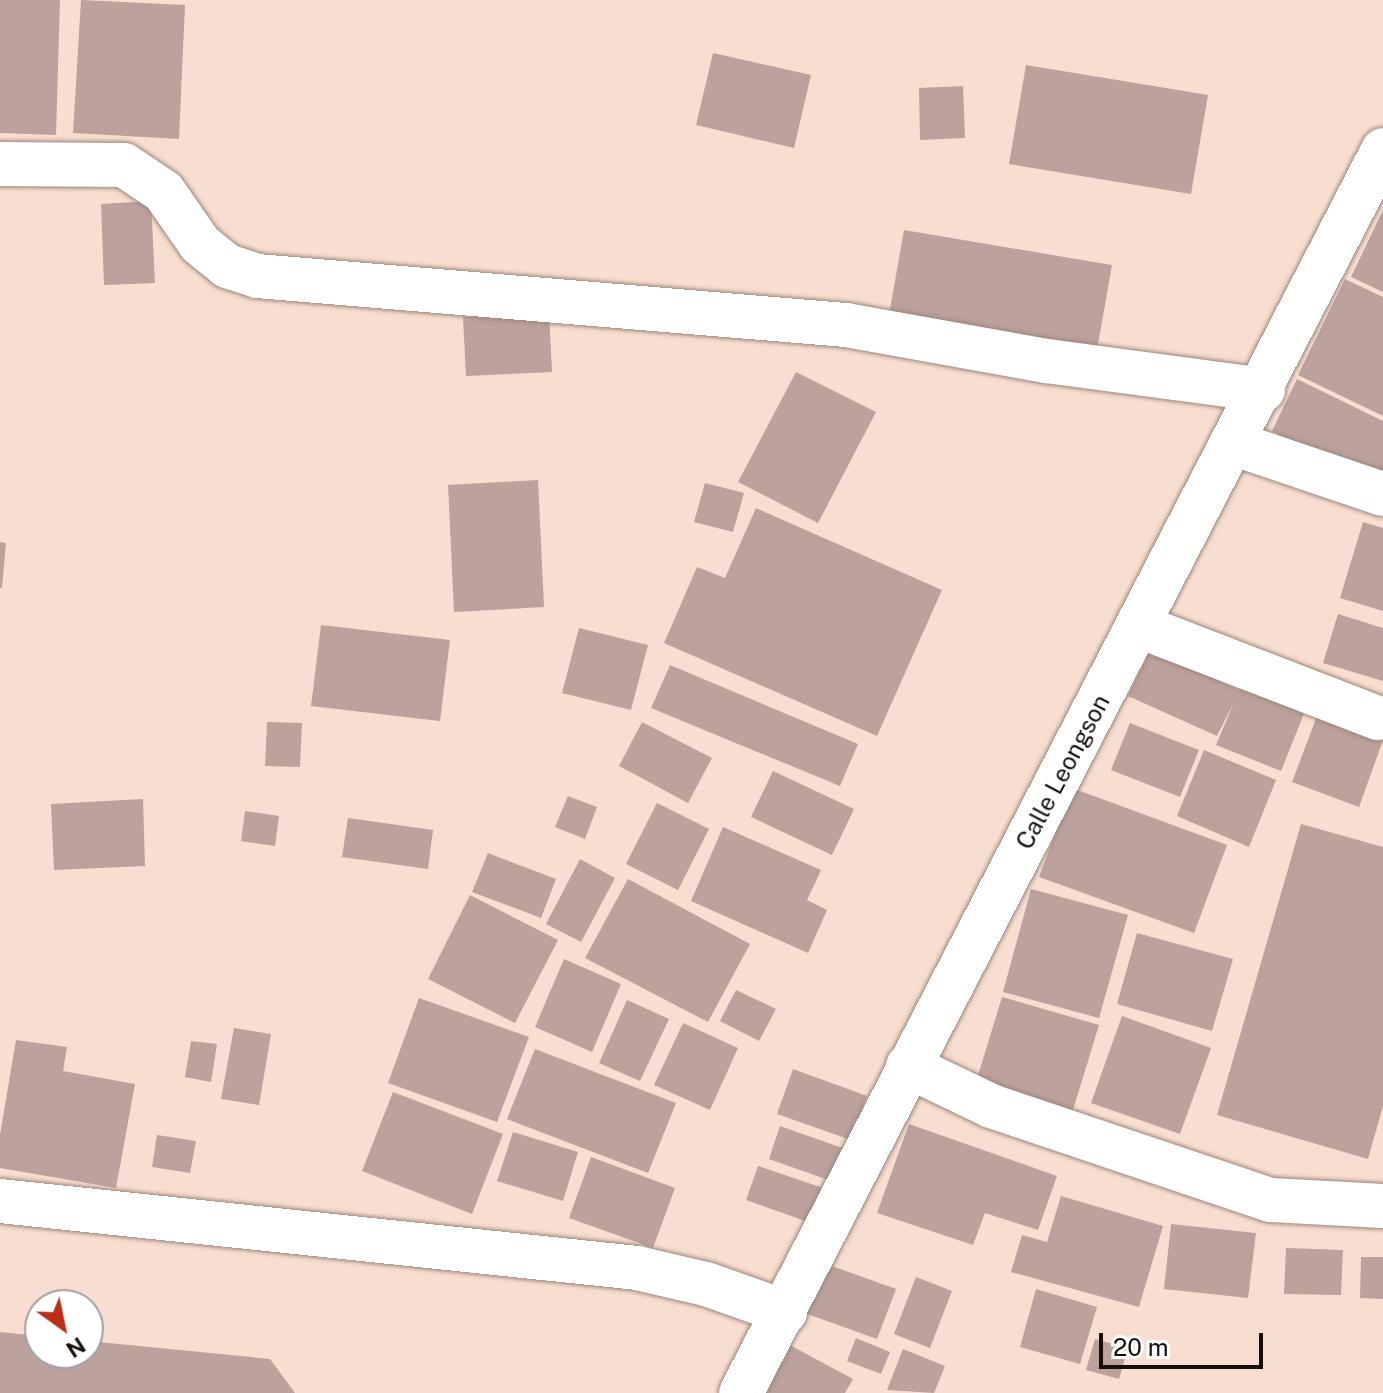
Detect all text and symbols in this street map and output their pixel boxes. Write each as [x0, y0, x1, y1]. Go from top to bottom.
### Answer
street label: Calle Leongson [1010, 690, 1116, 854]
north arrow [24, 1289, 104, 1369]
scale bar [1103, 1317, 1267, 1367]
text: N [62, 1332, 90, 1363]
text: 20 m [1113, 1333, 1169, 1361]

